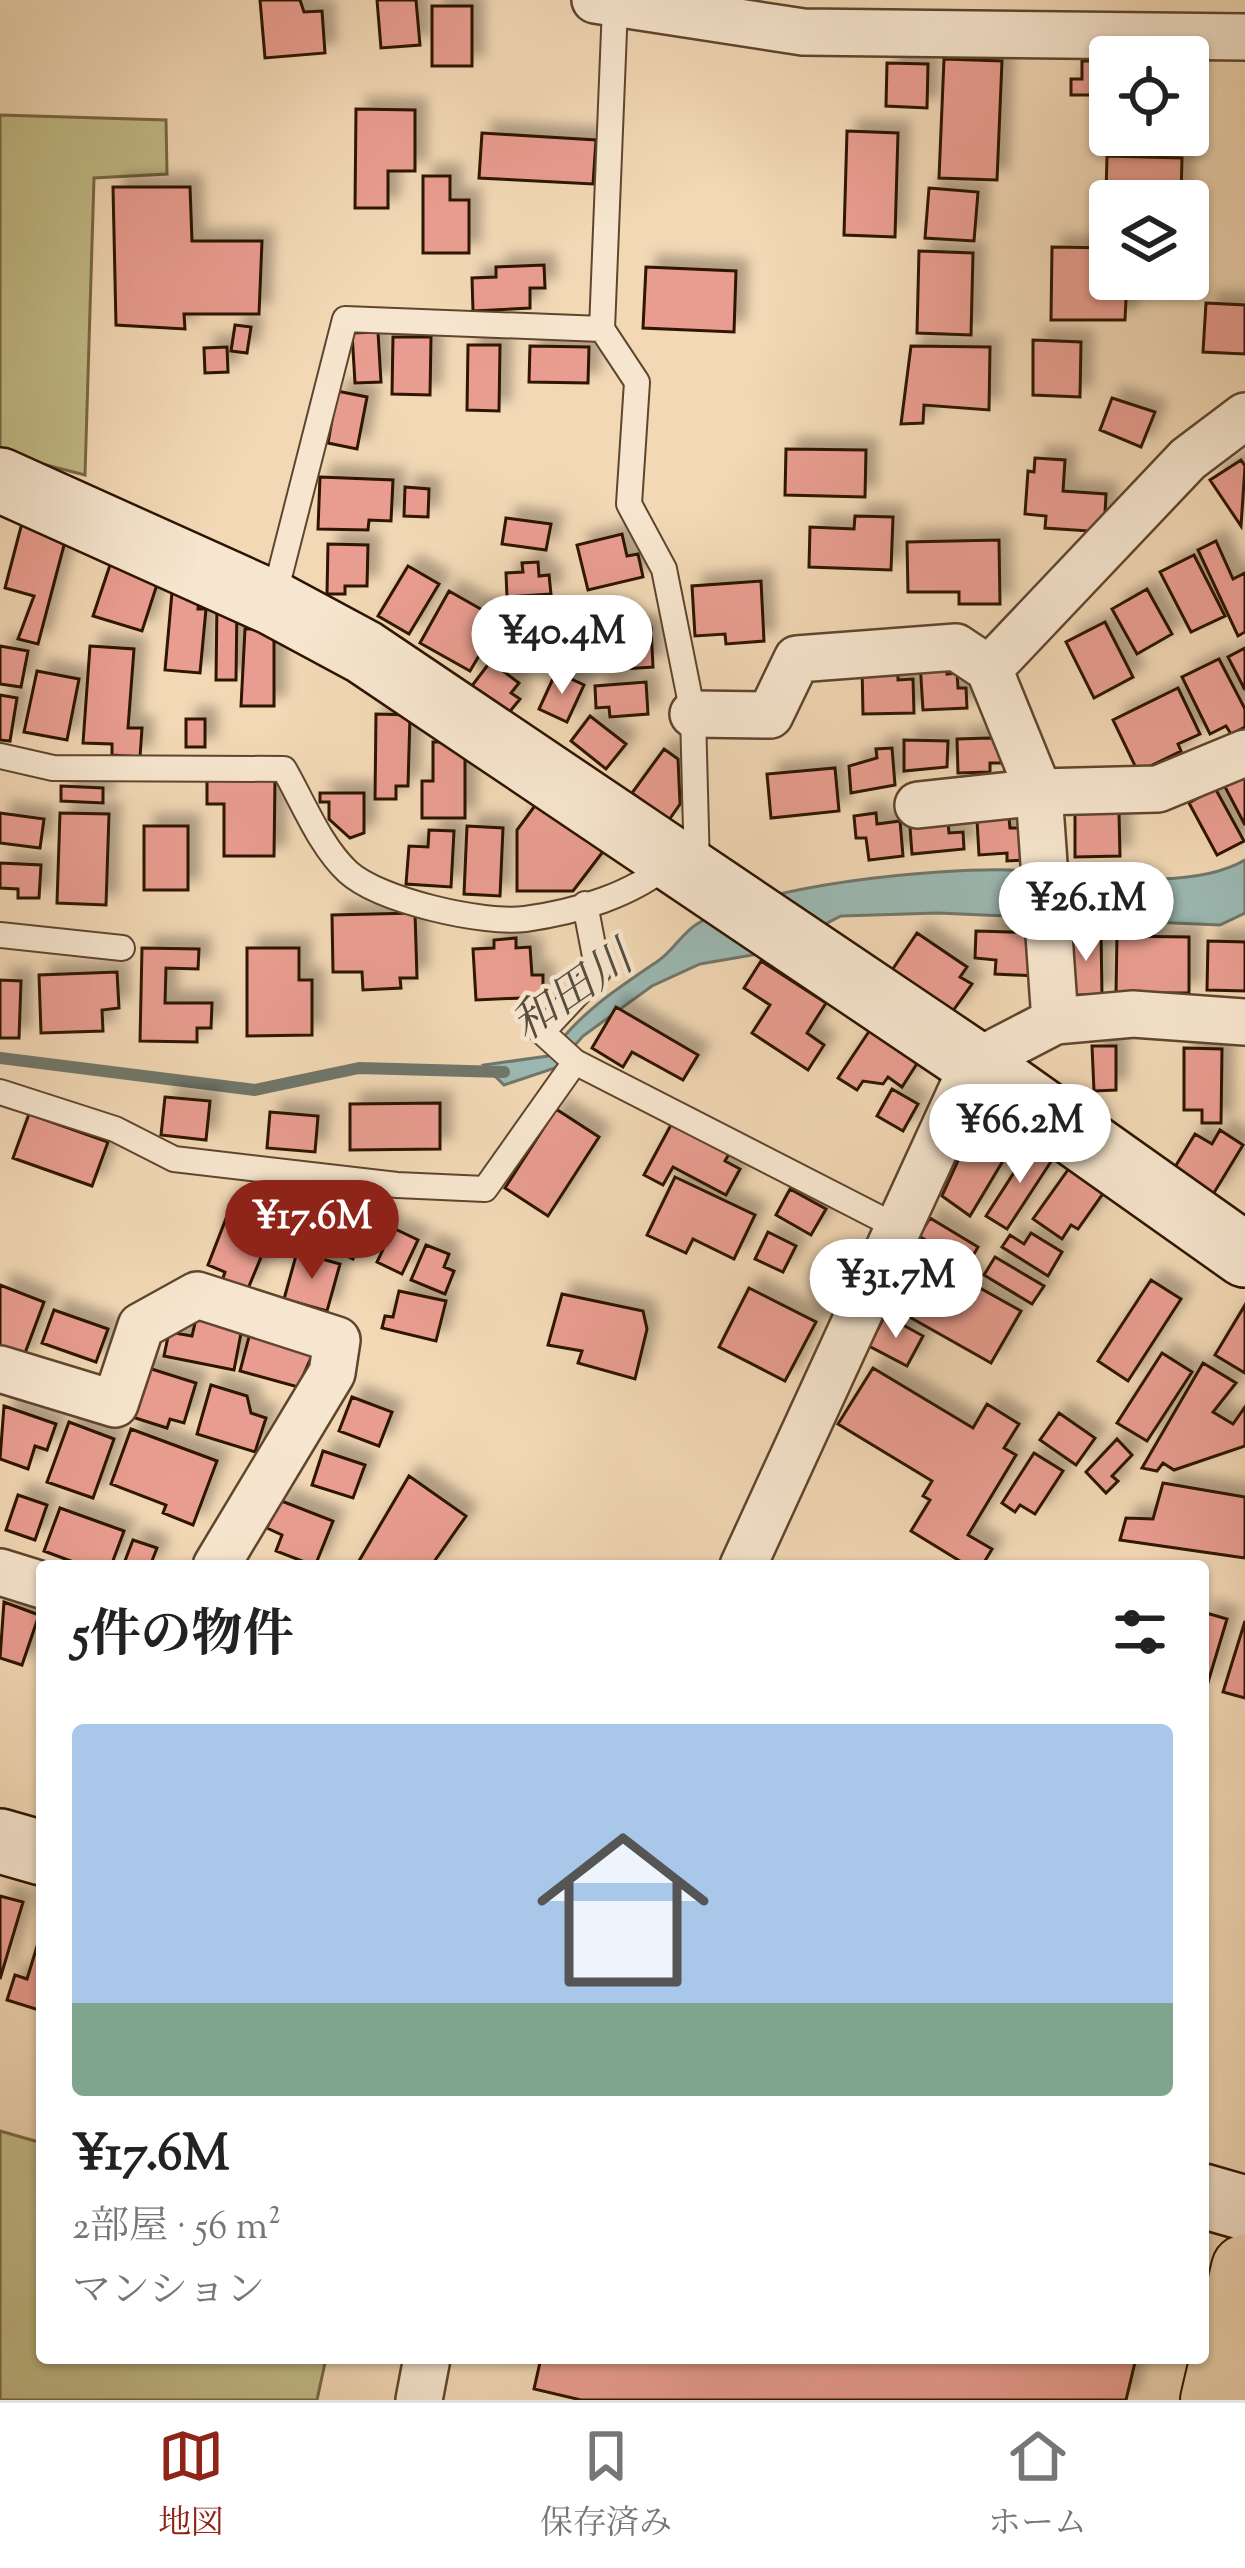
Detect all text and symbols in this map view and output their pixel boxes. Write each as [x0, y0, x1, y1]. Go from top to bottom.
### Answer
map controls [1089, 36, 1209, 300]
button: locate [1089, 36, 1209, 156]
button: layers [1089, 180, 1209, 300]
pin: ¥40.4M [464, 595, 660, 697]
text: ¥40.4M [498, 606, 626, 662]
pin: ¥26.1M [988, 862, 1184, 964]
text: ¥26.1M [1026, 873, 1146, 929]
water label: 和田川 [500, 926, 652, 1060]
pin: ¥66.2M [922, 1084, 1118, 1186]
text: ¥66.2M [956, 1095, 1084, 1151]
pin: ¥17.6M [214, 1180, 410, 1282]
text: ¥17.6M [252, 1191, 372, 1247]
pin: ¥31.7M [798, 1239, 994, 1341]
text: ¥31.7M [837, 1250, 955, 1306]
icon: filters [1107, 1599, 1173, 1665]
text: 5件の物件 [72, 1601, 293, 1674]
icon: home [515, 1802, 731, 2018]
text: ¥17.6M [72, 2120, 229, 2193]
text: 2部屋 · 56 m² [72, 2201, 281, 2257]
text: マンション [72, 2265, 265, 2321]
tab: 地図 [158, 2423, 224, 2549]
tab: 保存済み [540, 2423, 672, 2549]
tab: ホーム [988, 2423, 1087, 2549]

